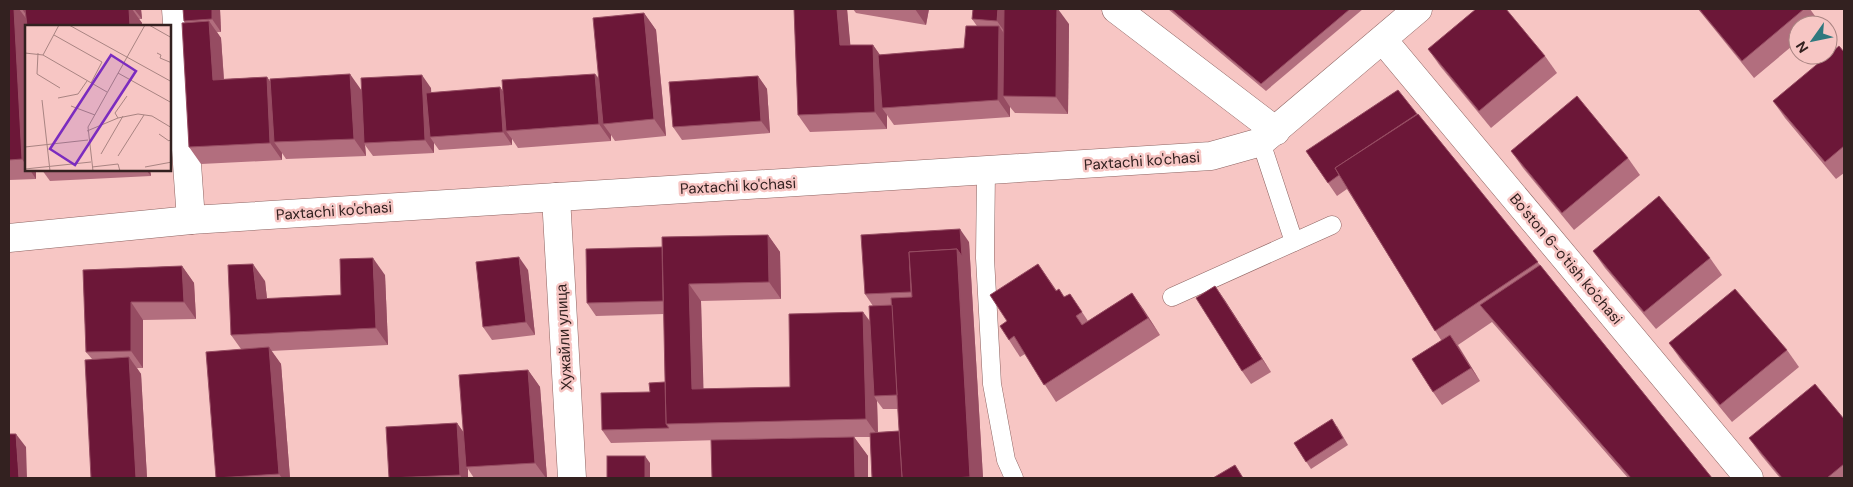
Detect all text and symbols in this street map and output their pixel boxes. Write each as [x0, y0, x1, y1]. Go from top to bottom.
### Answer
north arrow [1788, 15, 1838, 65]
inset map [25, 25, 171, 171]
text: N [1792, 38, 1812, 56]
street label: Paxtachi ko'chasi [1083, 147, 1201, 175]
street label: Paxtachi ko'chasi [679, 173, 797, 199]
street label: Bo'ston 6-o'tish ko'chasi [1505, 189, 1627, 329]
street label: Paxtachi ko'chasi [275, 197, 393, 225]
street label: Хужайли улица [551, 283, 577, 391]

